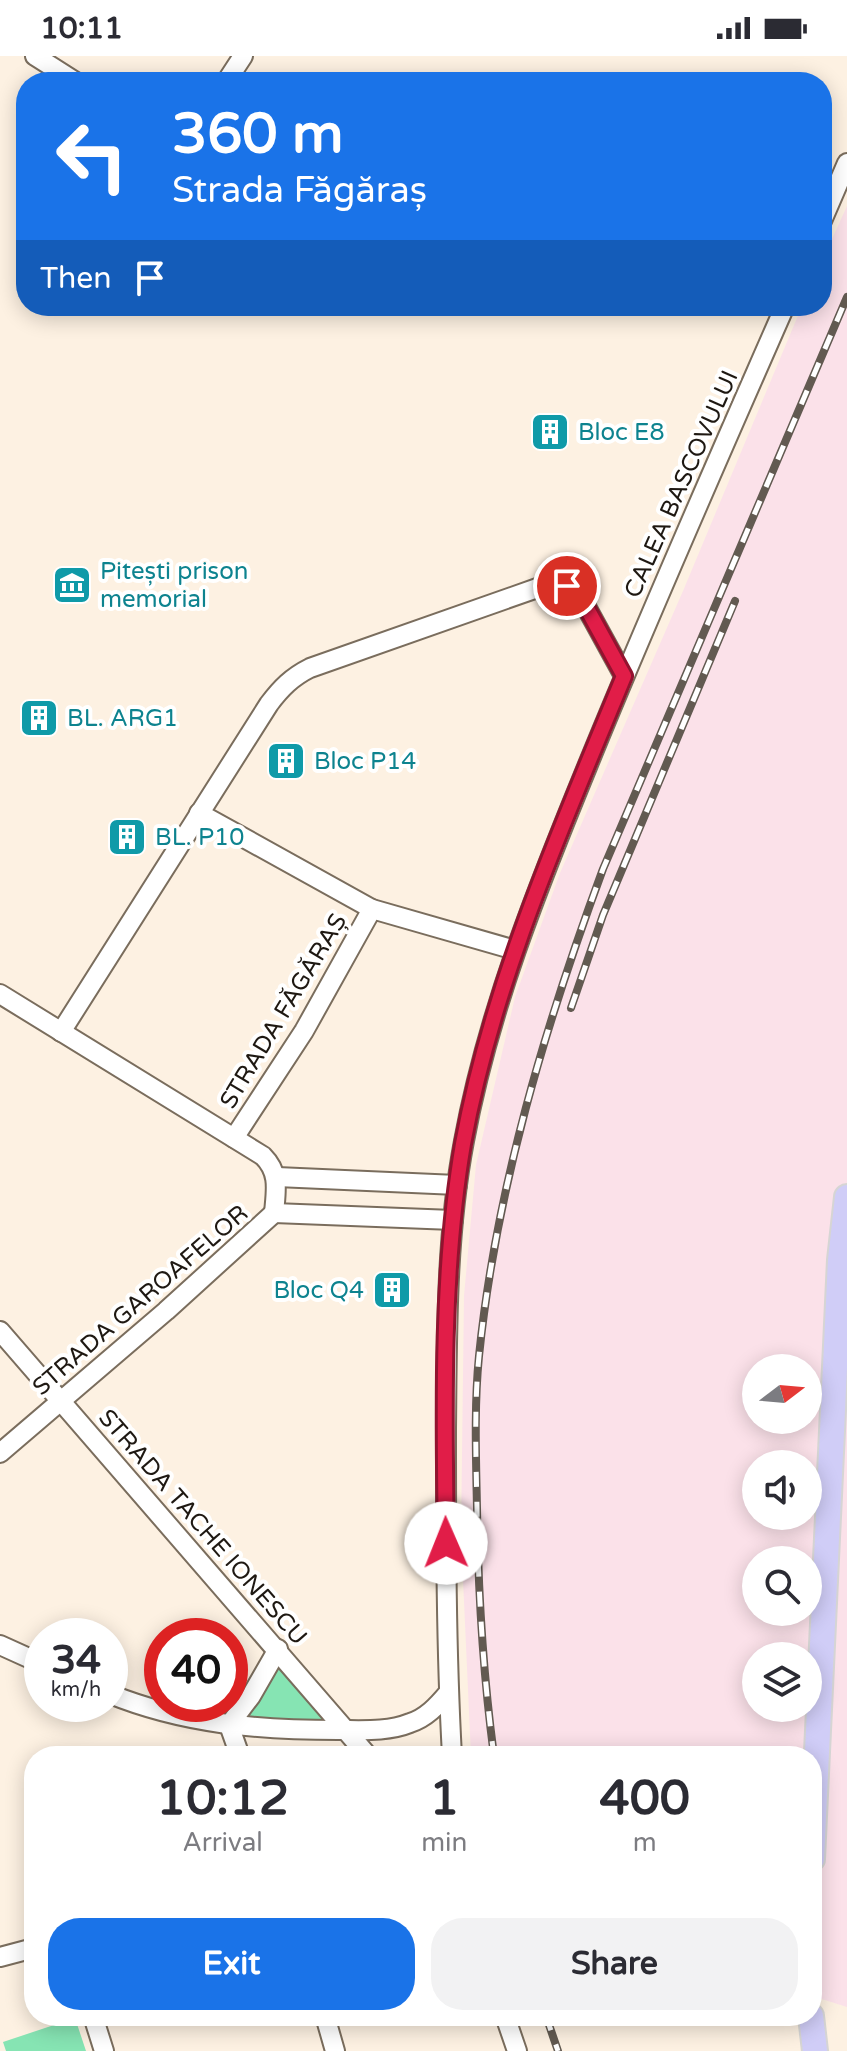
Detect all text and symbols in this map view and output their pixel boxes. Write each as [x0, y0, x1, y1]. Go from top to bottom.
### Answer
text: 10:11 [40, 10, 123, 47]
text: 360 m [172, 101, 343, 168]
icon: left [40, 104, 144, 208]
text: Strada Făgăraș [172, 169, 427, 212]
icon: arrive [128, 256, 172, 300]
text: Then [40, 260, 112, 297]
street label: CALEA BASCOVULUI [618, 366, 745, 602]
building icon: Bloc E8 [529, 411, 571, 453]
place label: Bloc E8 [578, 418, 664, 447]
pin [533, 552, 601, 620]
place label: Pitești prison memorial [100, 557, 248, 614]
museum icon: Pitești prison memorial [51, 564, 93, 606]
icon: arrive [545, 564, 589, 608]
building icon: BL. ARG1 [18, 697, 60, 739]
place label: BL. ARG1 [67, 704, 178, 733]
building icon: Bloc P14 [265, 740, 307, 782]
place label: Bloc P14 [314, 747, 416, 776]
building icon: BL. P10 [106, 816, 148, 858]
place label: BL. P10 [155, 823, 244, 852]
street label: STRADA FĂGĂRAȘ [214, 909, 353, 1114]
street label: STRADA GAROAFELOR [27, 1199, 254, 1402]
building icon: Bloc Q4 [371, 1269, 413, 1311]
place label: Bloc Q4 [273, 1276, 364, 1305]
north arrow [742, 1354, 822, 1434]
map controls [742, 1354, 822, 1722]
street label: STRADA TACHE IONESCU [92, 1404, 313, 1651]
button: sound [742, 1450, 822, 1530]
position arrow [404, 1501, 488, 1585]
button: search [742, 1546, 822, 1626]
speed limit sign: 40 [144, 1618, 248, 1722]
text: 34 [51, 1636, 101, 1684]
button: layers [742, 1642, 822, 1722]
text: km/h [51, 1678, 101, 1702]
text: 10:12 [156, 1770, 289, 1828]
text: 1 [429, 1770, 459, 1828]
text: 400 [599, 1770, 690, 1828]
text: Arrival [182, 1827, 263, 1858]
text: min [421, 1827, 467, 1858]
text: m [633, 1827, 657, 1858]
button: Exit [48, 1918, 415, 2010]
button: Share [431, 1918, 798, 2010]

